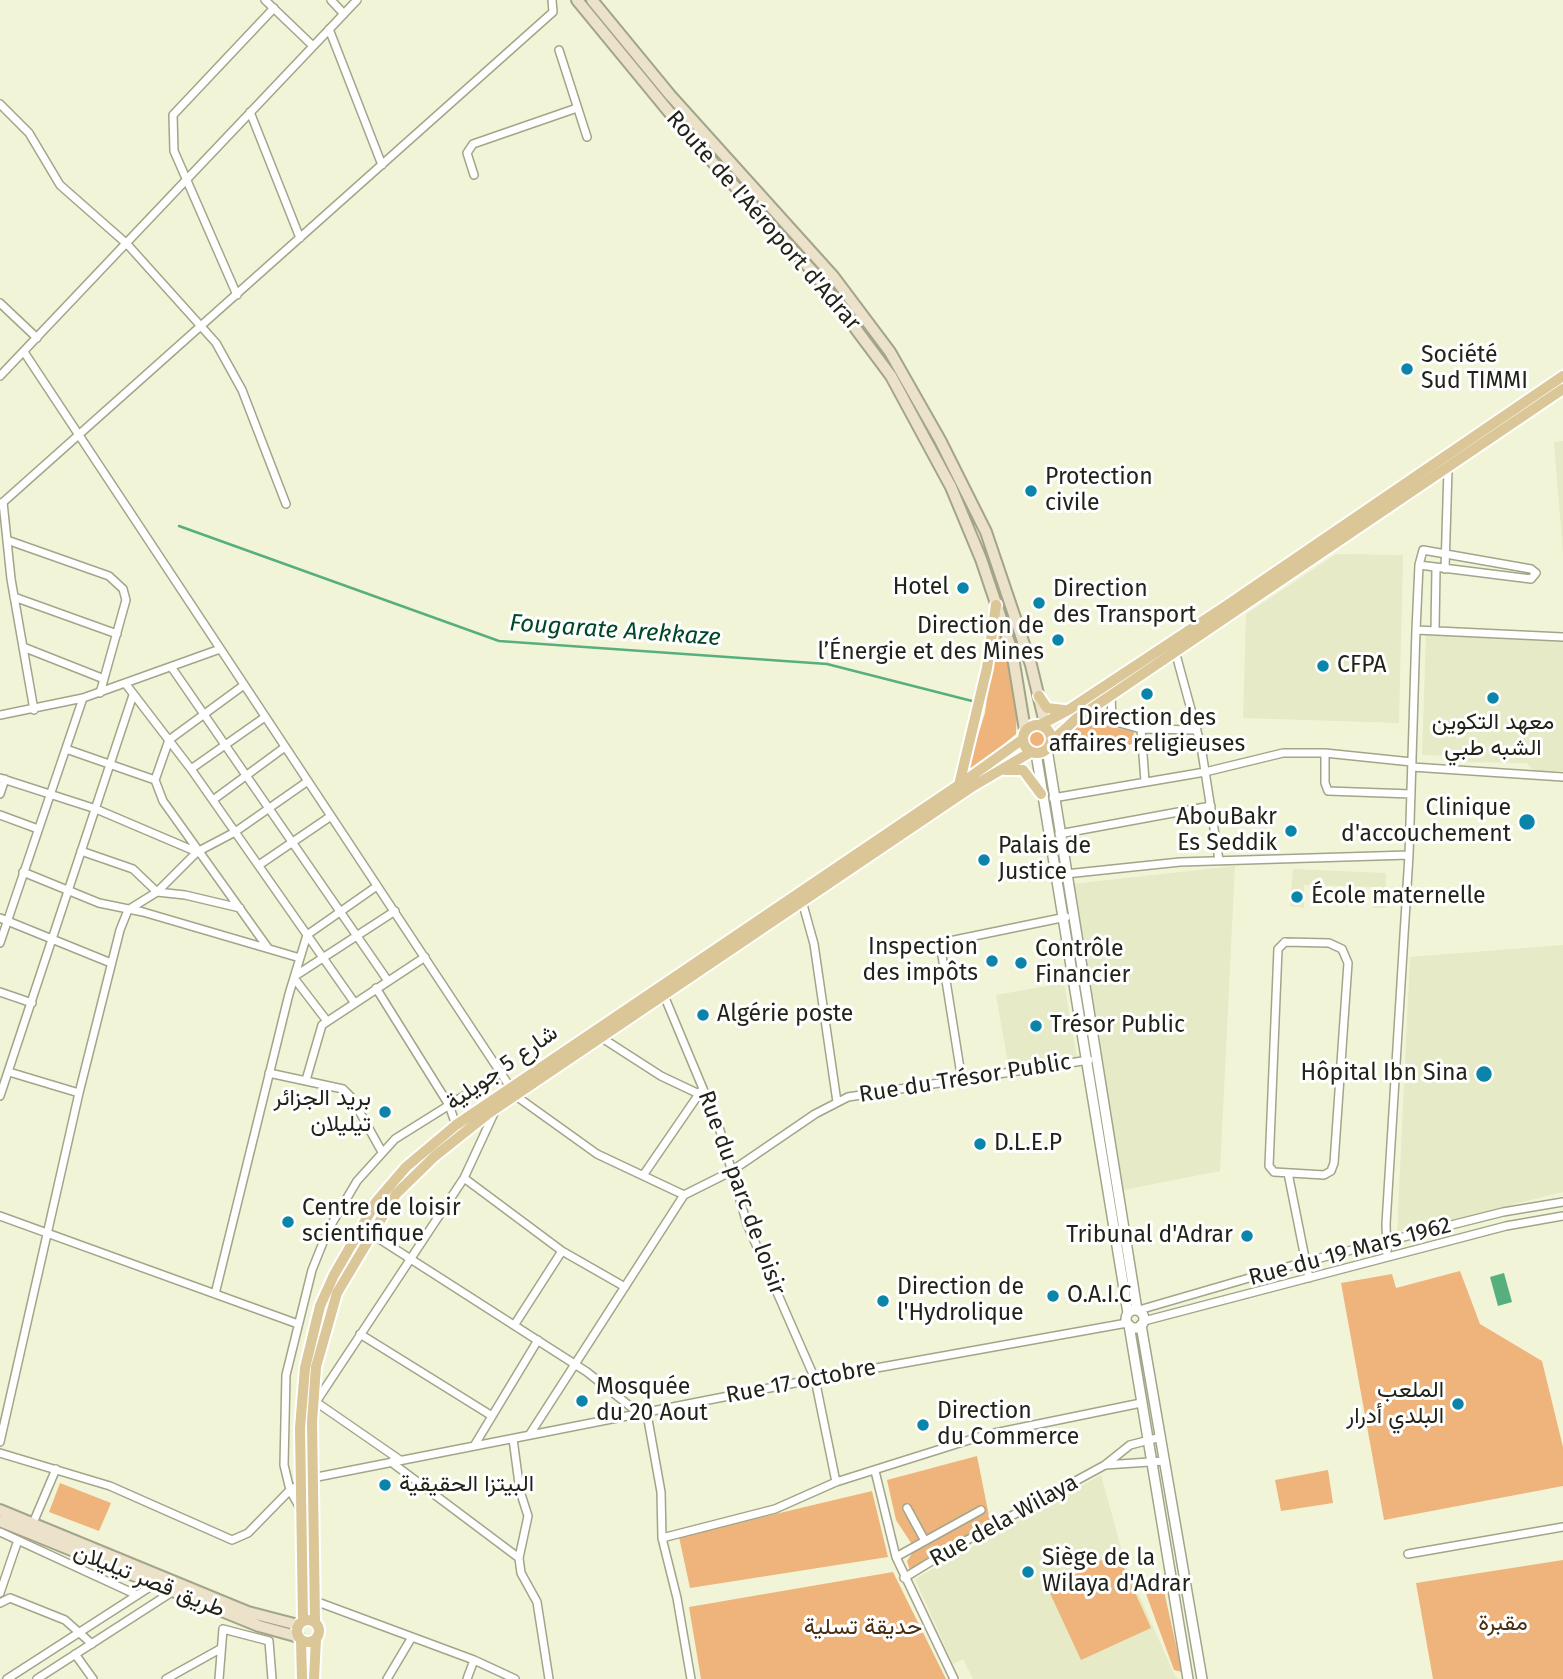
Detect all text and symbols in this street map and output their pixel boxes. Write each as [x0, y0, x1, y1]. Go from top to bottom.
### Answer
street label: Route de l'Aéroport d'Adrar [660, 105, 866, 337]
place label: Société Sud TIMMI [1421, 342, 1528, 396]
marker: Société Sud TIMMI [1399, 361, 1415, 377]
place label: Protection civile [1045, 464, 1153, 518]
marker: Protection civile [1023, 483, 1039, 499]
place label: Hotel [893, 574, 949, 602]
place label: Direction des Transport [1053, 576, 1196, 630]
marker: Hotel [955, 580, 971, 596]
marker: Direction des Transport [1031, 595, 1047, 611]
water label: Fougarate Arekkaze [508, 609, 722, 653]
place label: Direction de l’Énergie et des Mines [817, 613, 1044, 667]
marker: Direction de l’Énergie et des Mines [1050, 632, 1066, 648]
place label: CFPA [1337, 652, 1386, 680]
marker: CFPA [1315, 658, 1331, 674]
marker: Direction des affaires religieuses [1139, 686, 1155, 702]
marker: معهد التكوين الشبه طبي [1485, 690, 1501, 706]
place label: Direction des affaires religieuses [1049, 705, 1245, 759]
place label: معهد التكوين الشبه طبي [1432, 709, 1554, 763]
place label: Clinique d'accouchement [1341, 795, 1511, 849]
place label: AbouBakr Es Seddik [1176, 804, 1277, 858]
marker: Clinique d'accouchement [1517, 812, 1537, 832]
marker: AbouBakr Es Seddik [1283, 823, 1299, 839]
place label: Palais de Justice [998, 833, 1091, 887]
marker: Palais de Justice [976, 852, 992, 868]
place label: École maternelle [1311, 883, 1486, 911]
marker: École maternelle [1289, 889, 1305, 905]
place label: Inspection des impôts [863, 934, 978, 988]
place label: Contrôle Financier [1035, 936, 1130, 990]
marker: Inspection des impôts [984, 953, 1000, 969]
marker: Contrôle Financier [1013, 955, 1029, 971]
place label: Algérie poste [717, 1001, 853, 1029]
marker: Algérie poste [695, 1007, 711, 1023]
place label: Trésor Public [1050, 1012, 1185, 1040]
marker: Trésor Public [1028, 1018, 1044, 1034]
street label: شارع 5 جويلية [441, 1019, 563, 1117]
street label: Rue du Trésor Public [857, 1049, 1073, 1109]
place label: Hôpital Ibn Sina [1300, 1060, 1468, 1088]
marker: Hôpital Ibn Sina [1474, 1064, 1494, 1084]
place label: بريد الجزائر تيليلان [274, 1085, 371, 1139]
street label: Rue du parc de loisir [691, 1087, 791, 1299]
marker: بريد الجزائر تيليلان [377, 1104, 393, 1120]
place label: D.L.E.P [994, 1130, 1062, 1158]
marker: D.L.E.P [972, 1136, 988, 1152]
place label: Centre de loisir scientifique [302, 1195, 461, 1249]
street label: Rue du 19 Mars 1962 [1246, 1212, 1454, 1292]
marker: Centre de loisir scientifique [280, 1214, 296, 1230]
place label: Tribunal d'Adrar [1066, 1222, 1233, 1250]
marker: Tribunal d'Adrar [1239, 1228, 1255, 1244]
place label: Direction de l'Hydrolique [897, 1274, 1024, 1328]
place label: O.A.I.C [1067, 1282, 1132, 1310]
marker: O.A.I.C [1045, 1288, 1061, 1304]
marker: Direction de l'Hydrolique [875, 1293, 891, 1309]
street label: Rue 17 octobre [724, 1354, 878, 1410]
place label: Mosquée du 20 Aout [596, 1374, 708, 1428]
place label: الملعب البلدي أدرار [1346, 1377, 1444, 1431]
marker: Mosquée du 20 Aout [574, 1393, 590, 1409]
marker: الملعب البلدي أدرار [1450, 1396, 1466, 1412]
place label: Direction du Commerce [937, 1398, 1079, 1452]
marker: Direction du Commerce [915, 1417, 931, 1433]
street label: Rue dela Wilaya [925, 1469, 1083, 1573]
place label: البيتزا الحقيقية [399, 1471, 534, 1499]
marker: البيتزا الحقيقية [377, 1477, 393, 1493]
street label: طريق قصر تيليلان [69, 1538, 229, 1624]
place label: Siège de la Wilaya d'Adrar [1042, 1545, 1190, 1599]
marker: Siège de la Wilaya d'Adrar [1020, 1564, 1036, 1580]
park label: مقبرة [1478, 1610, 1528, 1638]
park label: حديقة تسلية [804, 1614, 922, 1642]

